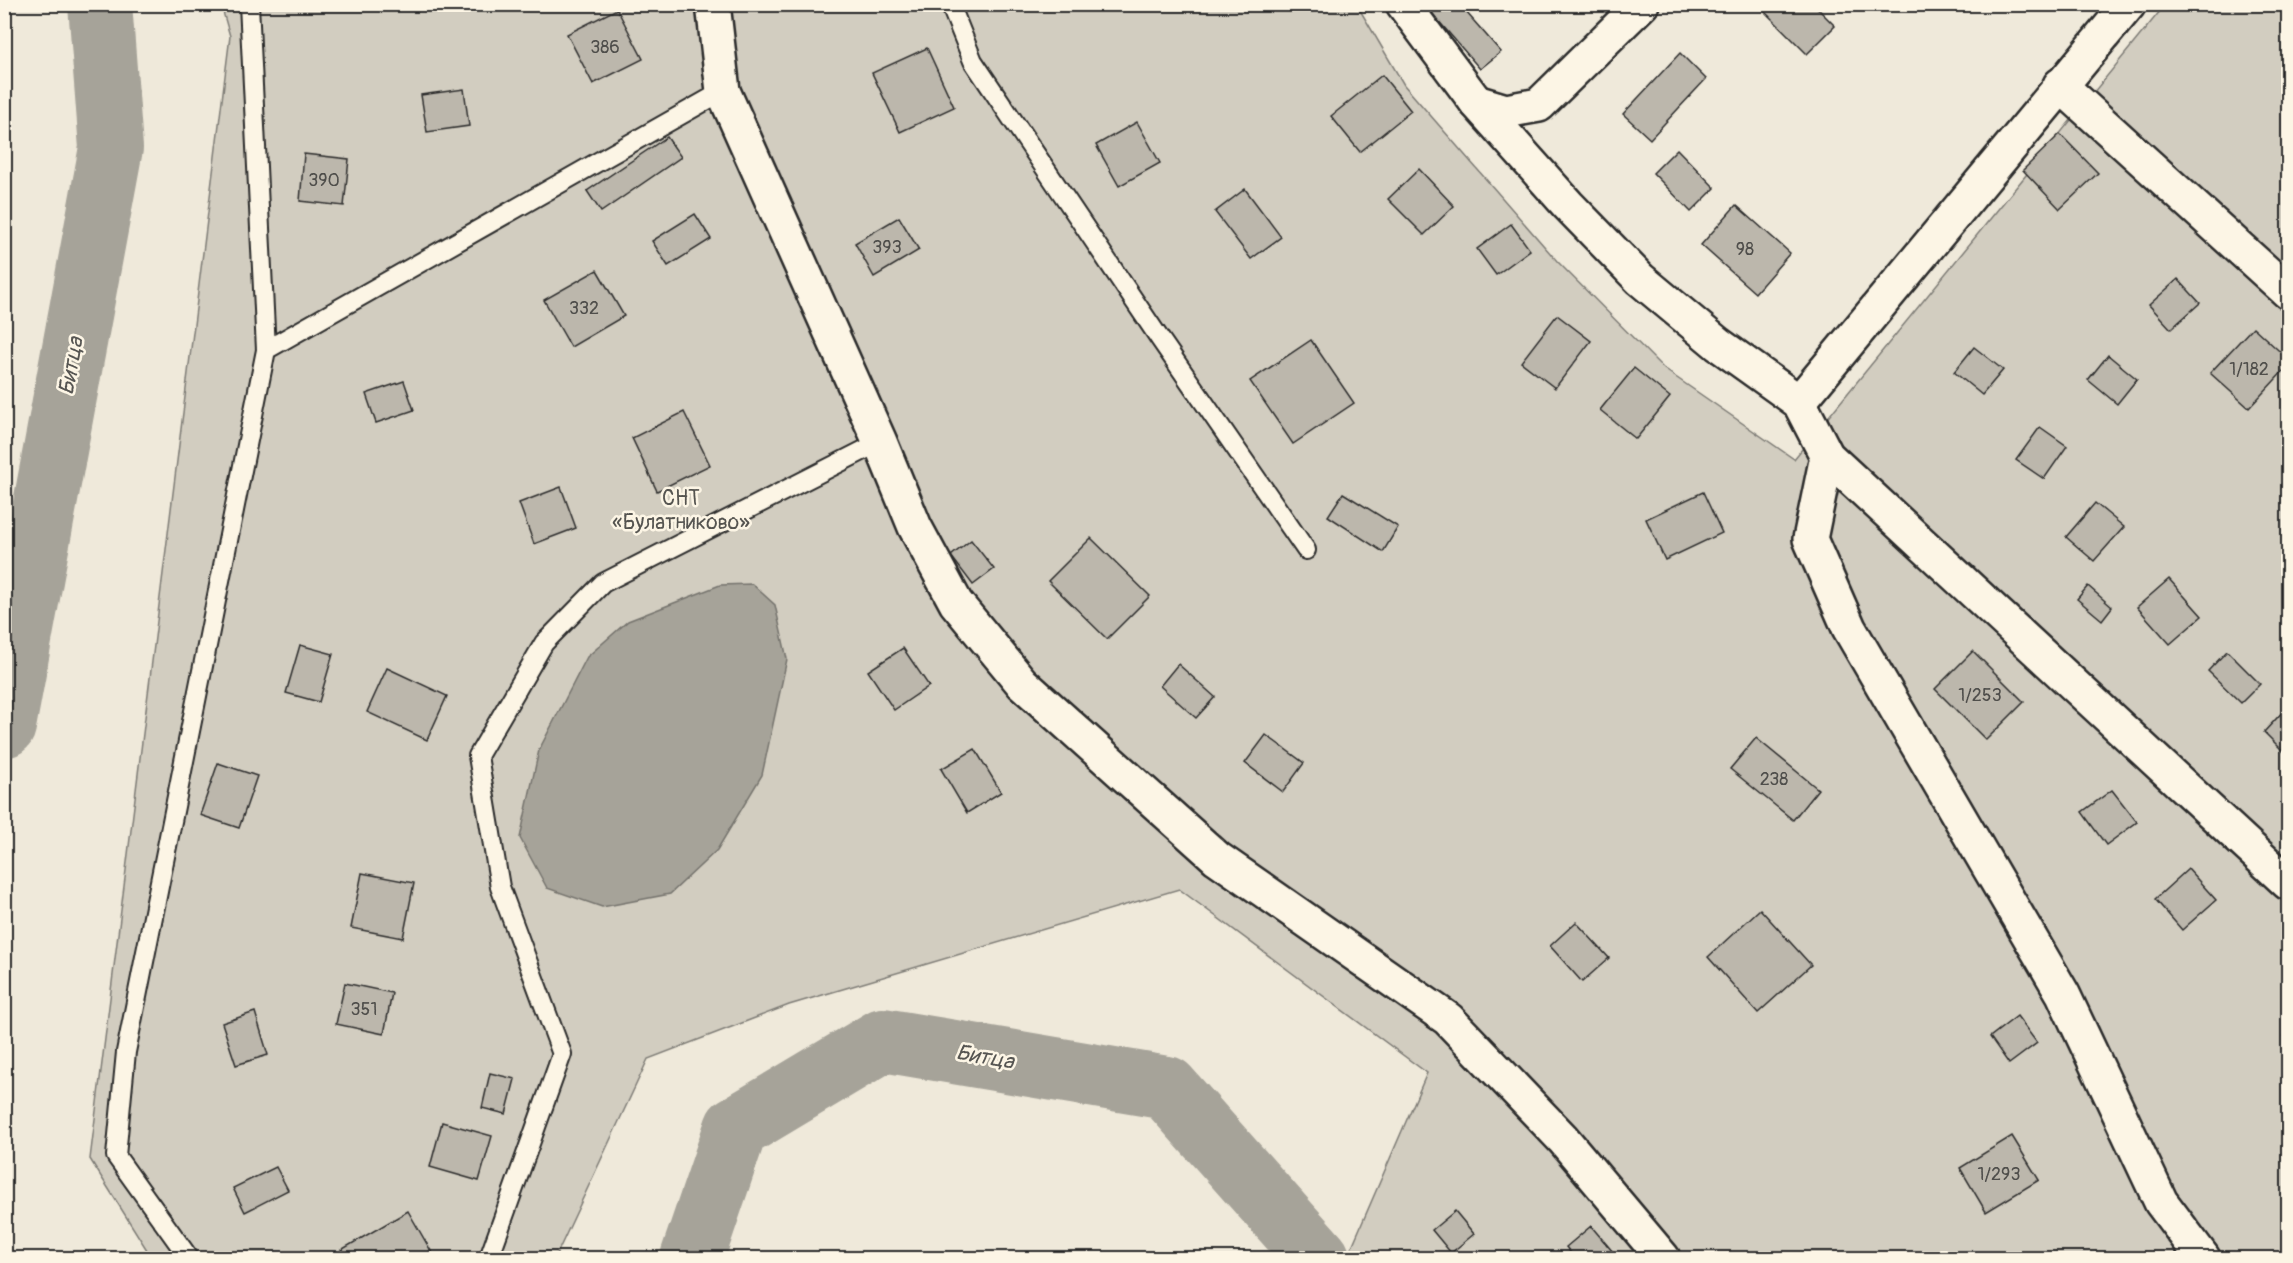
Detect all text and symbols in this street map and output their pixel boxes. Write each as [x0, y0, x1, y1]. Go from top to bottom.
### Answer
house number: 386 [590, 36, 620, 59]
house number: 390 [308, 169, 340, 192]
house number: 393 [872, 236, 902, 259]
house number: 98 [1736, 238, 1754, 261]
house number: 332 [569, 297, 599, 320]
water label: Битца [52, 333, 90, 397]
house number: 1/182 [2229, 358, 2269, 381]
park label: СНТ «Булатниково» [612, 485, 750, 536]
house number: 1/253 [1958, 684, 2002, 707]
house number: 238 [1760, 768, 1788, 791]
house number: 351 [351, 998, 377, 1021]
water label: Битца [954, 1038, 1018, 1076]
house number: 1/293 [1978, 1163, 2020, 1186]

